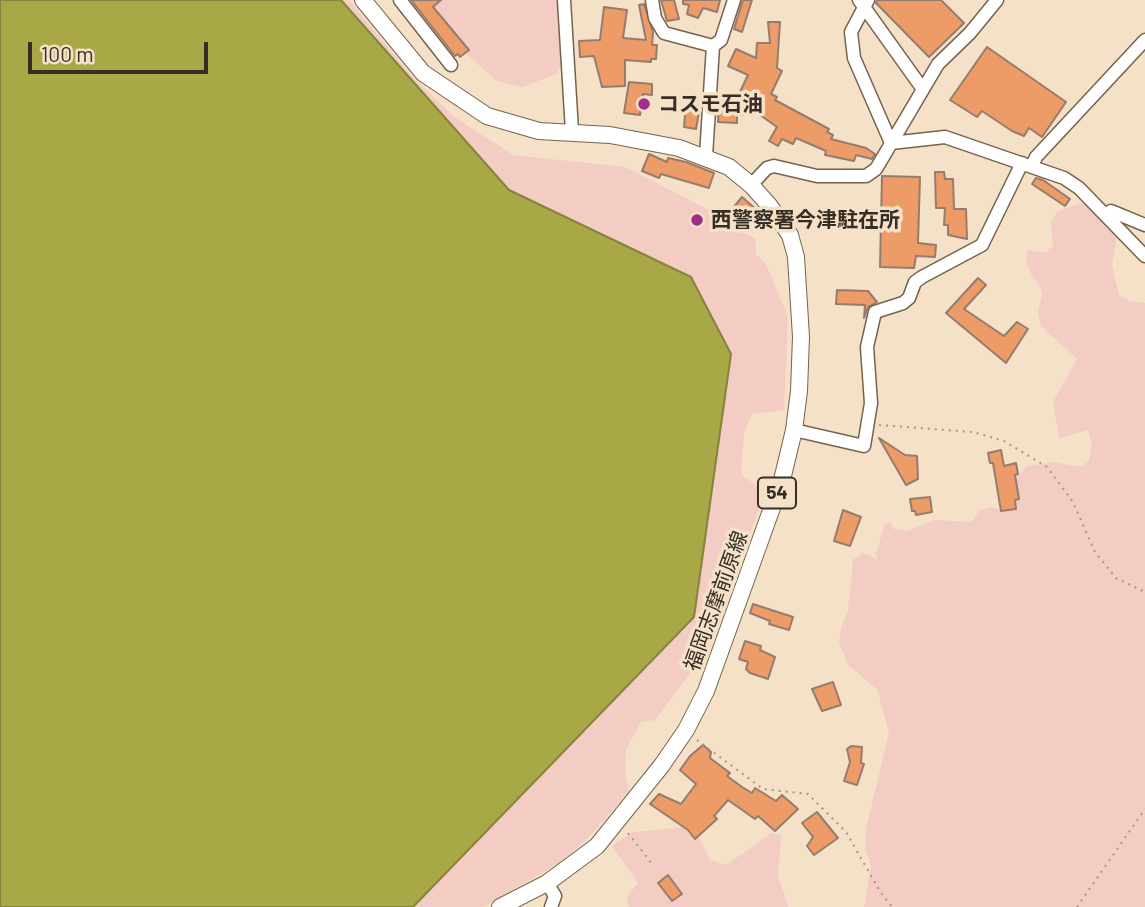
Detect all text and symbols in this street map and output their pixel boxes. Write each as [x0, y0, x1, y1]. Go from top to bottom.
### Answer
scale bar [32, 28, 212, 72]
text: 100 m [41, 41, 94, 66]
place label: コスモ石油 [658, 91, 763, 117]
marker: コスモ石油 [636, 96, 652, 112]
place label: 西警察署今津駐在所 [711, 207, 900, 233]
marker: 西警察署今津駐在所 [689, 212, 705, 228]
road number: 54 [758, 478, 796, 508]
street label: 福岡志摩前原線 [679, 528, 753, 674]

